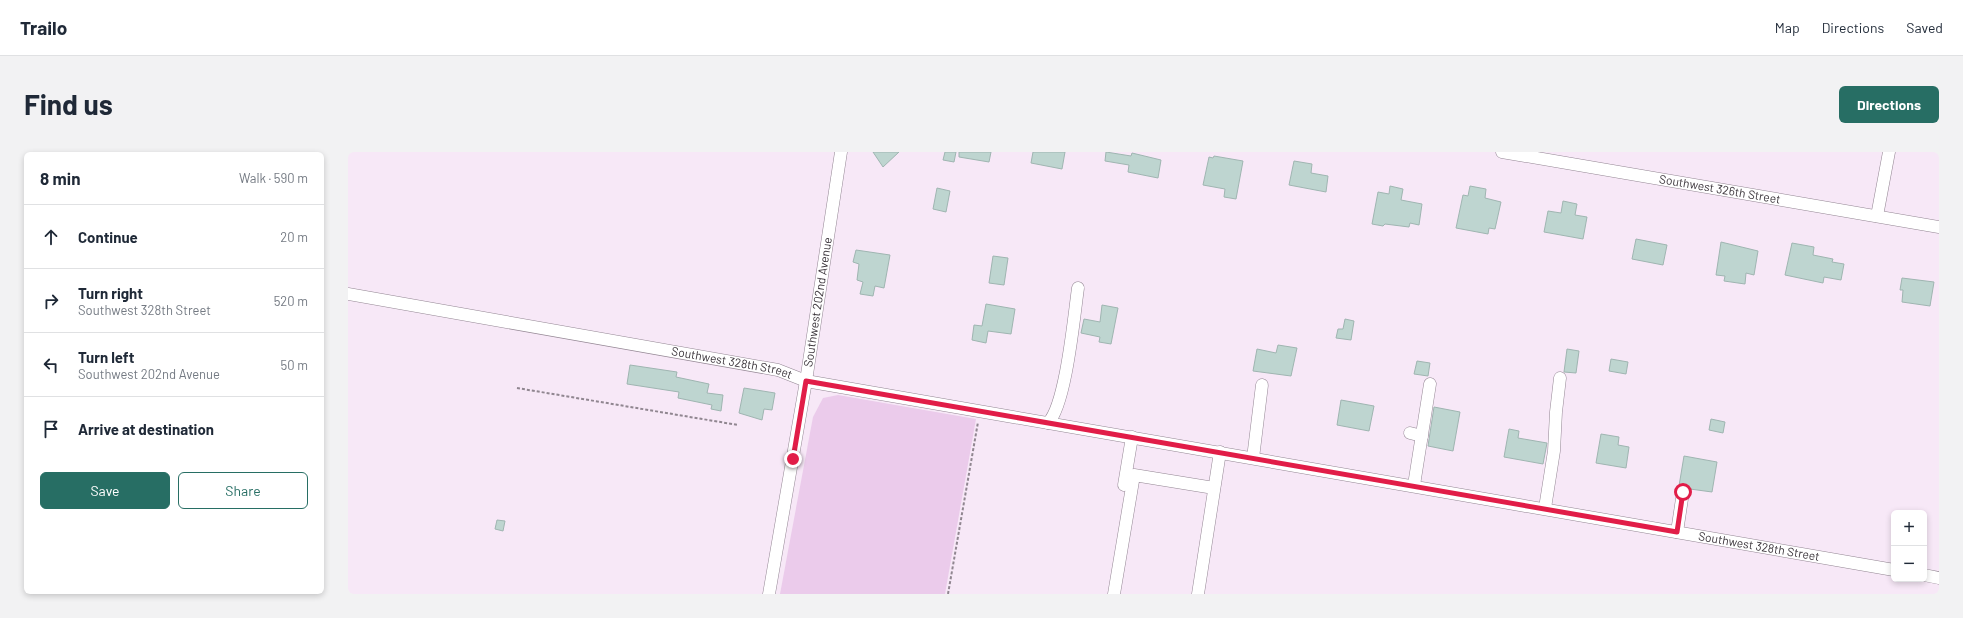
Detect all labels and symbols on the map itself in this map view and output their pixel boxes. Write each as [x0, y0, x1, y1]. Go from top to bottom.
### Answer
street label: Southwest 326th Street [1658, 171, 1782, 206]
street label: Southwest 202nd Avenue [800, 236, 834, 368]
street label: Southwest 328th Street [670, 343, 795, 381]
route end [784, 450, 802, 468]
route start [1674, 483, 1692, 501]
street label: Southwest 328th Street [1697, 528, 1821, 563]

